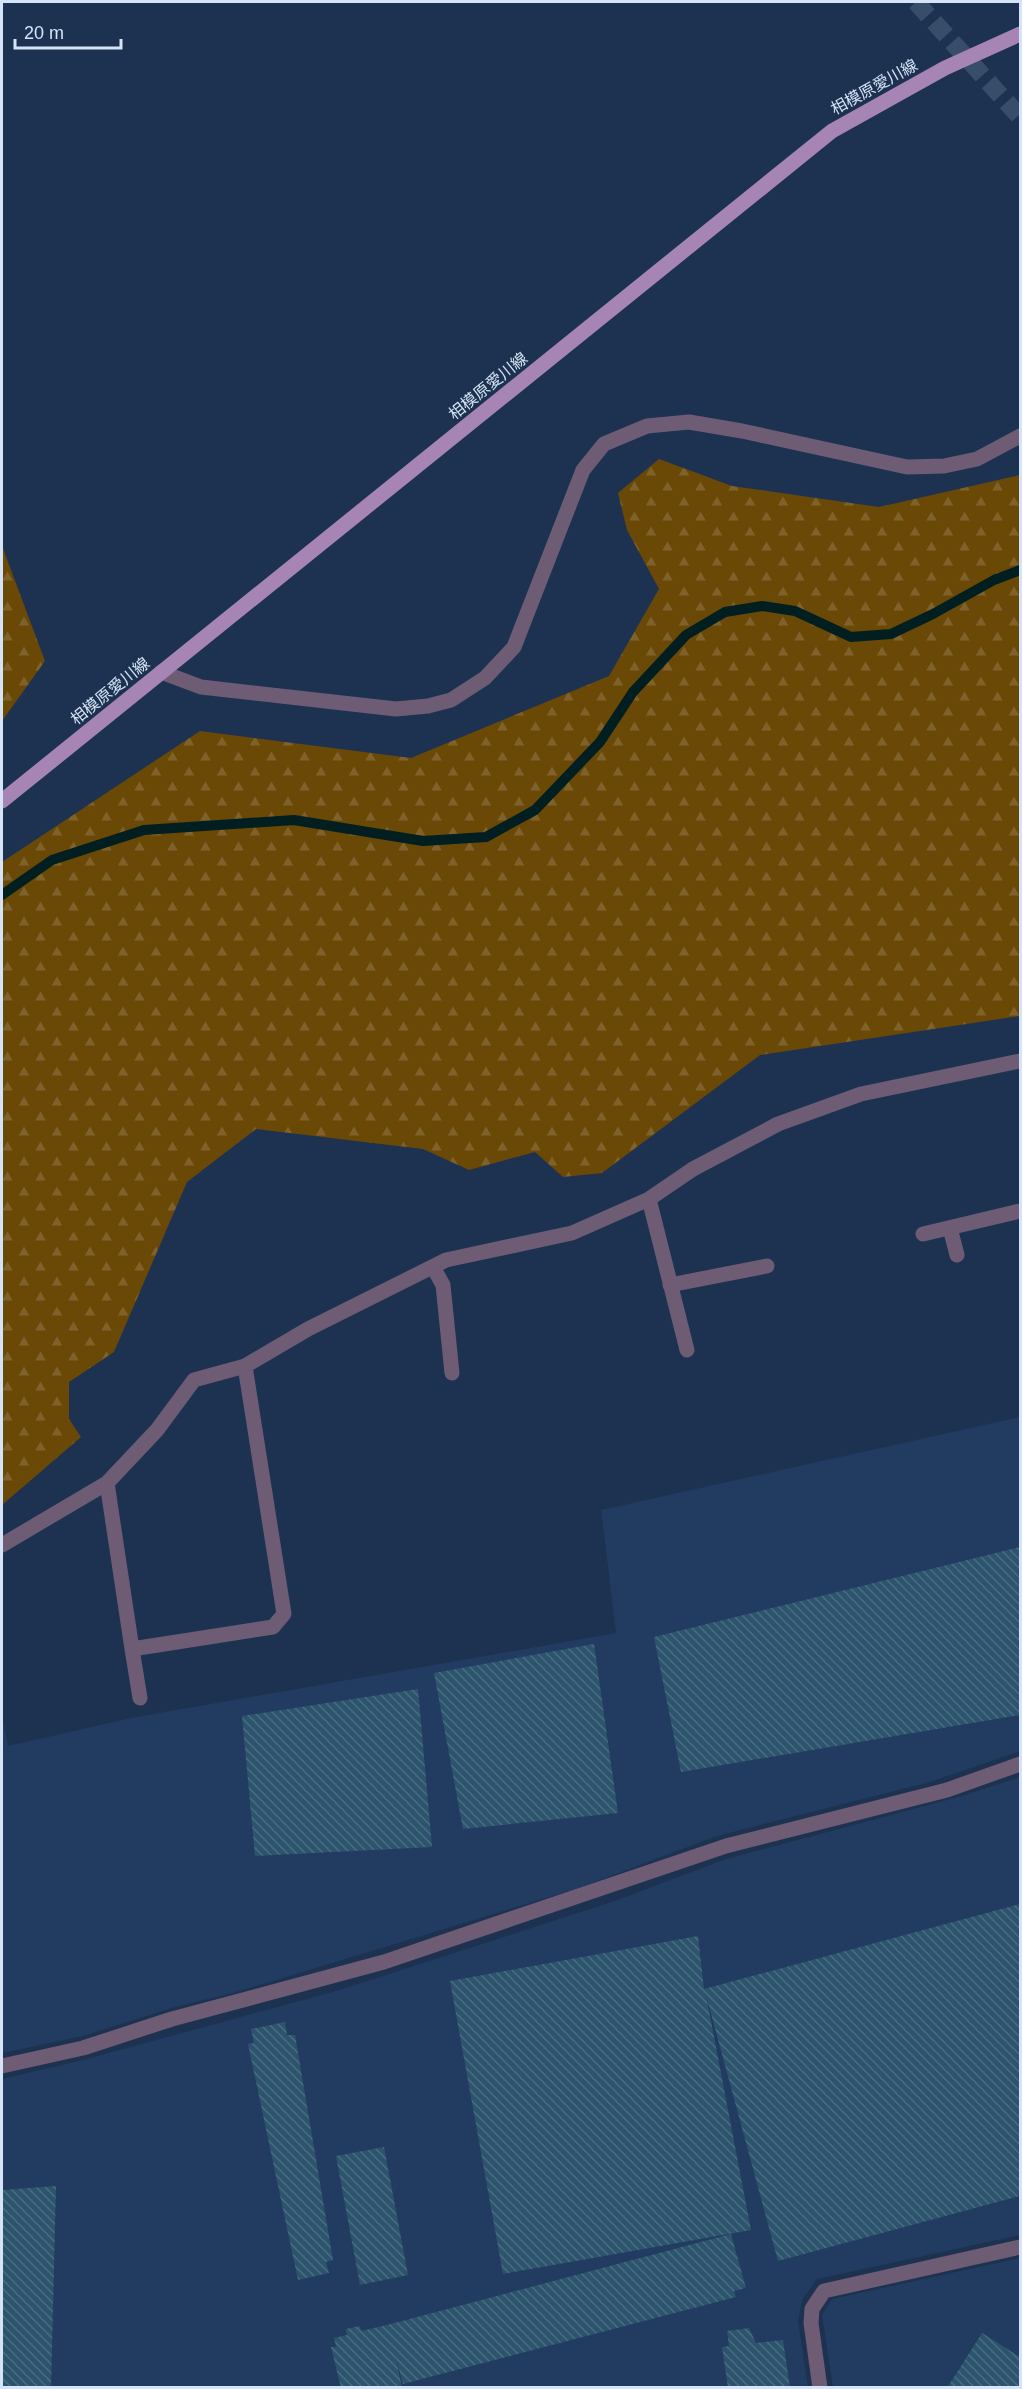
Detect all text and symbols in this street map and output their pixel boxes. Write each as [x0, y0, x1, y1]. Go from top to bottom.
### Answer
scale bar [15, 12, 122, 50]
text: 20 m [24, 23, 64, 43]
street label: 相模原愛川線 [828, 56, 920, 118]
street label: 相模原愛川線 [445, 349, 531, 423]
street label: 相模原愛川線 [67, 654, 153, 728]

